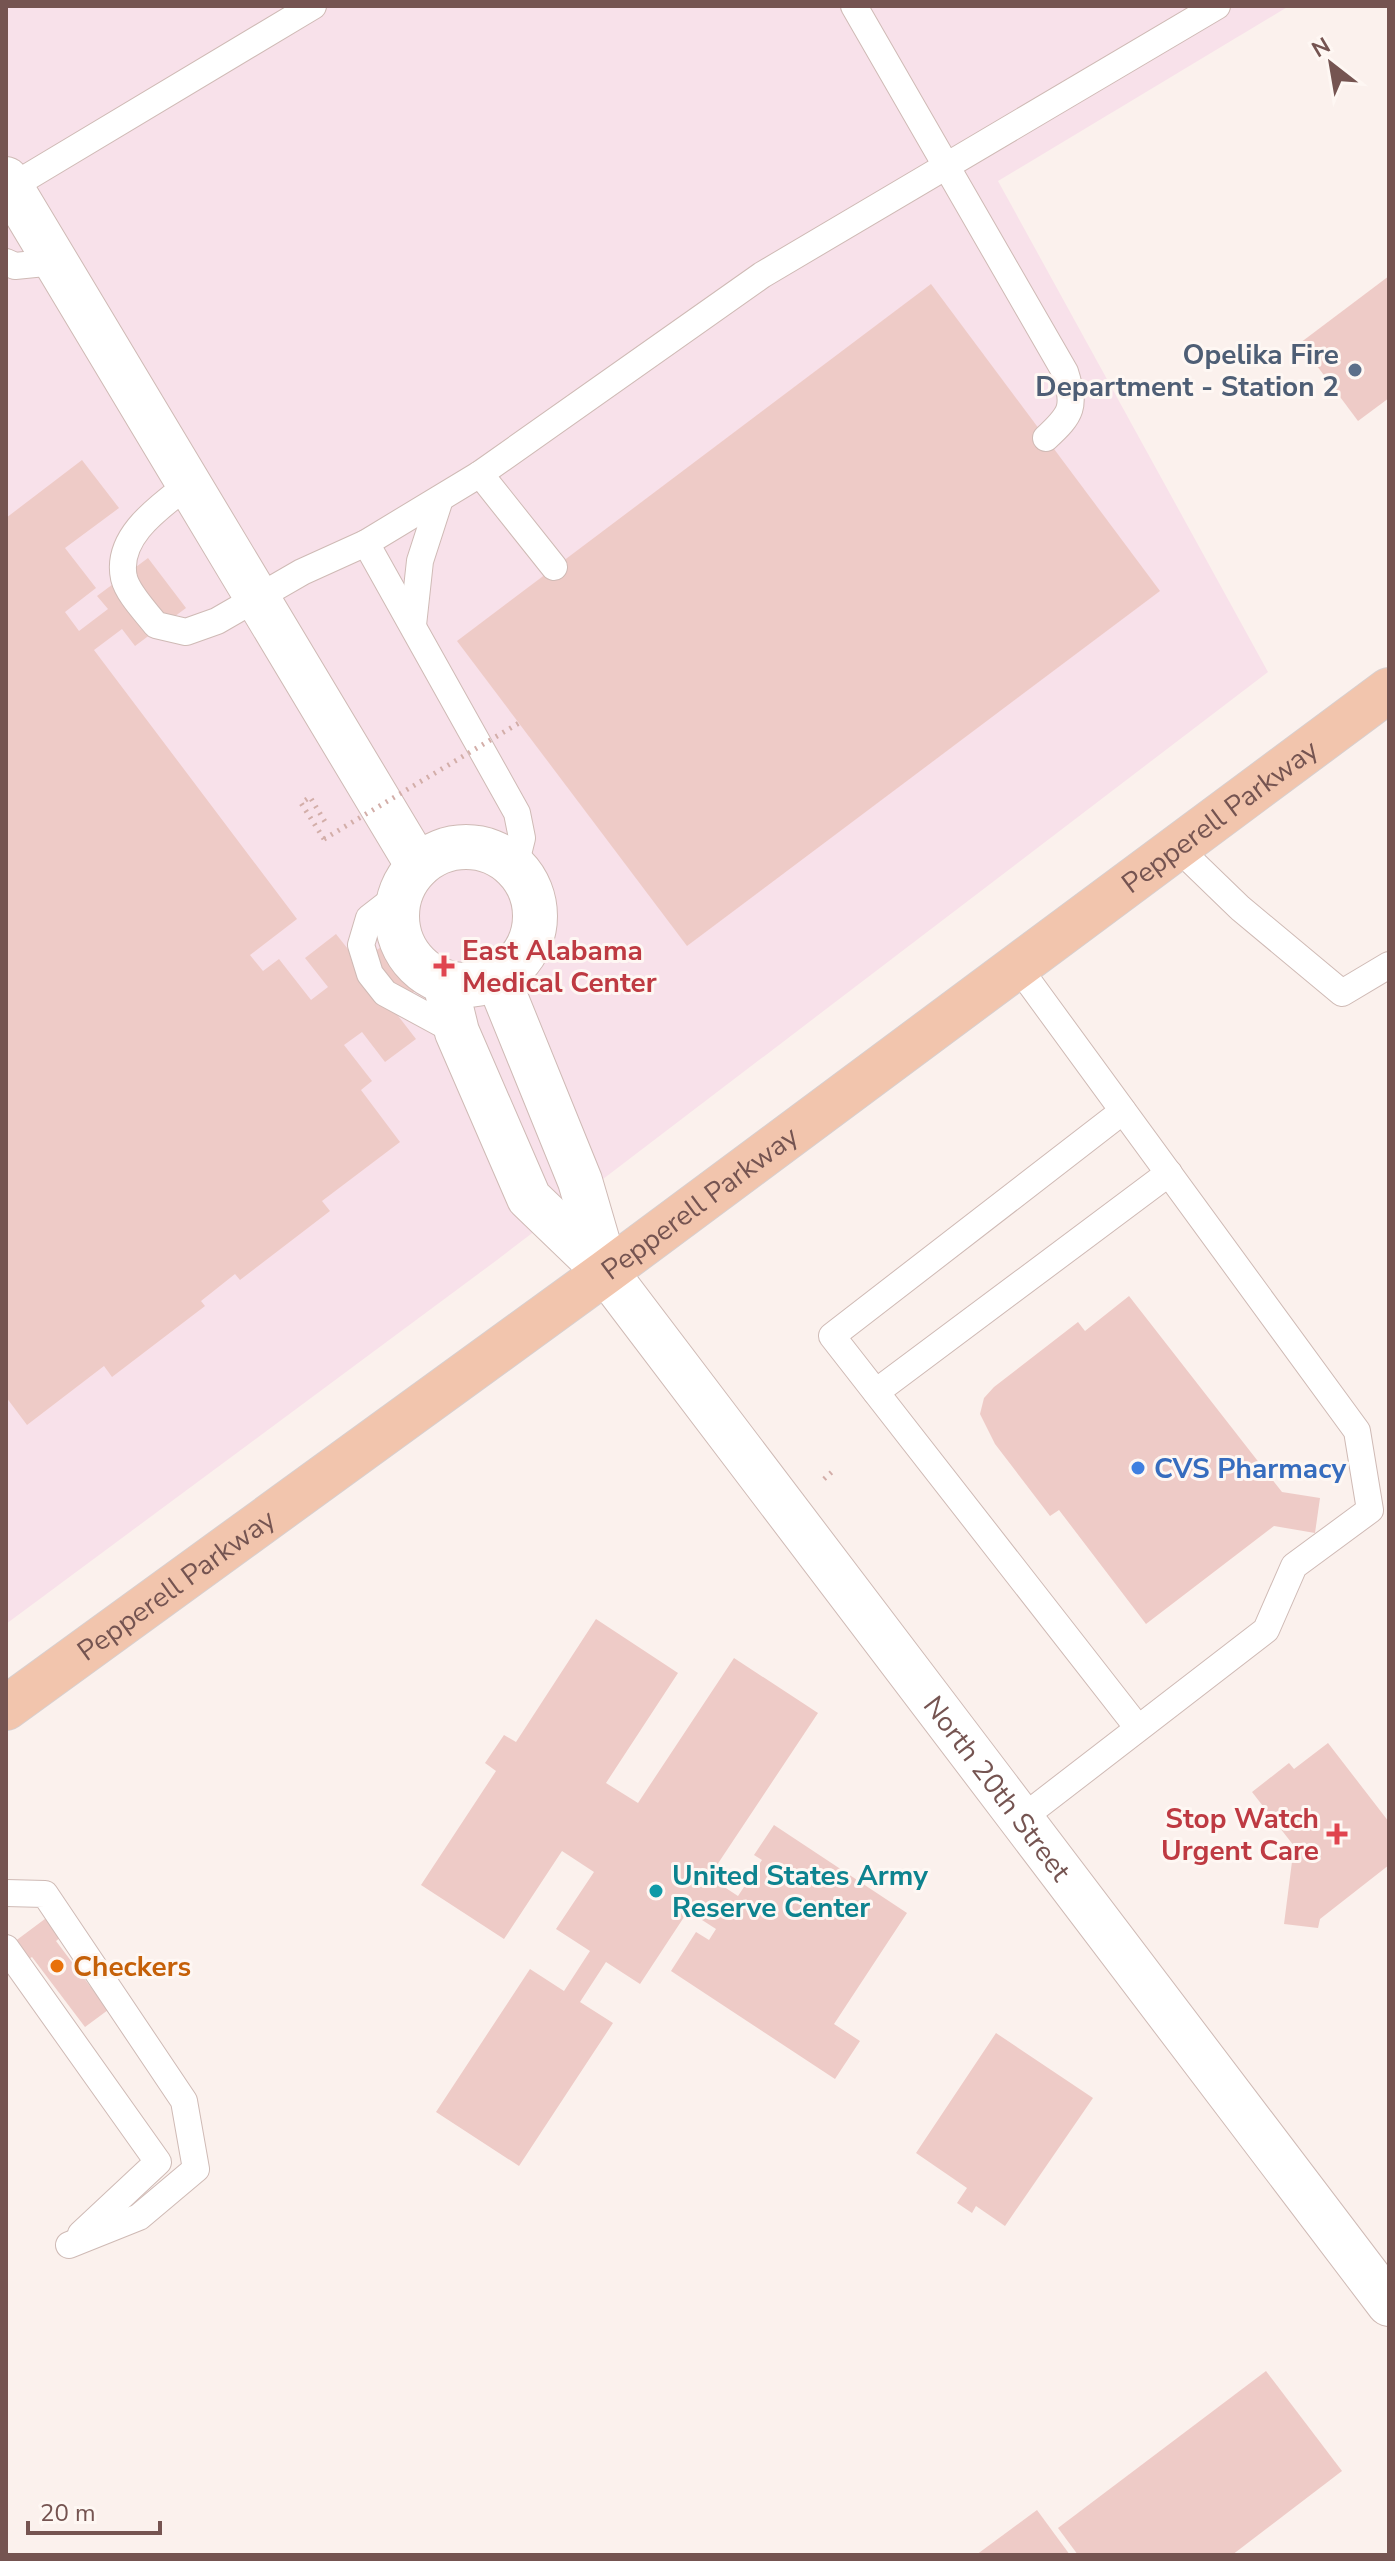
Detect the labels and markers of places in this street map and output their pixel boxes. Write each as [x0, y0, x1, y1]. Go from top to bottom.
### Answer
place label: Opelika Fire Department - Station 2 [1035, 336, 1339, 406]
marker: Opelika Fire Department - Station 2 [1346, 361, 1364, 379]
place label: East Alabama Medical Center [462, 932, 657, 1002]
marker: East Alabama Medical Center [433, 955, 455, 977]
place label: CVS Pharmacy [1154, 1450, 1347, 1488]
marker: CVS Pharmacy [1129, 1459, 1147, 1477]
place label: Stop Watch Urgent Care [1161, 1800, 1319, 1870]
marker: Stop Watch Urgent Care [1326, 1823, 1348, 1845]
place label: United States Army Reserve Center [672, 1857, 928, 1927]
marker: United States Army Reserve Center [647, 1882, 665, 1900]
place label: Checkers [73, 1948, 191, 1986]
marker: Checkers [48, 1957, 66, 1975]

